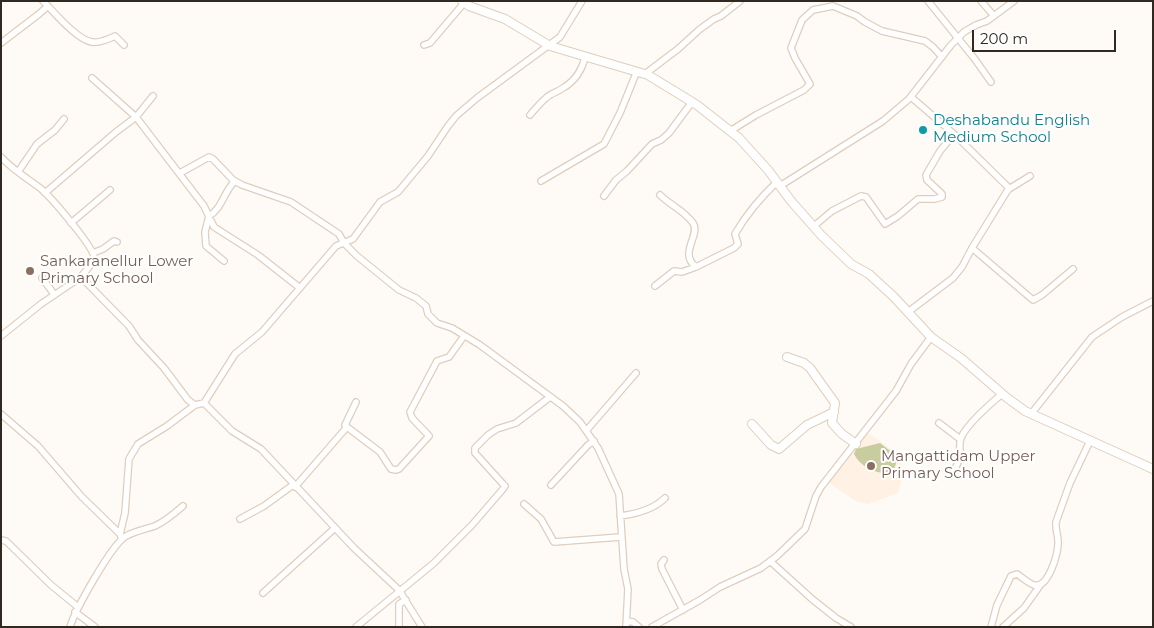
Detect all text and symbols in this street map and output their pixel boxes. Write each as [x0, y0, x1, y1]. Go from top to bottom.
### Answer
scale bar [974, 20, 1118, 52]
text: 200 m [980, 29, 1028, 48]
place label: Deshabandu English Medium School [933, 112, 1090, 147]
marker: Deshabandu English Medium School [917, 124, 929, 136]
place label: Sankaranellur Lower Primary School [40, 253, 193, 288]
marker: Sankaranellur Lower Primary School [24, 265, 36, 277]
place label: Mangattidam Upper Primary School [881, 448, 1036, 483]
marker: Mangattidam Upper Primary School [865, 460, 877, 472]

